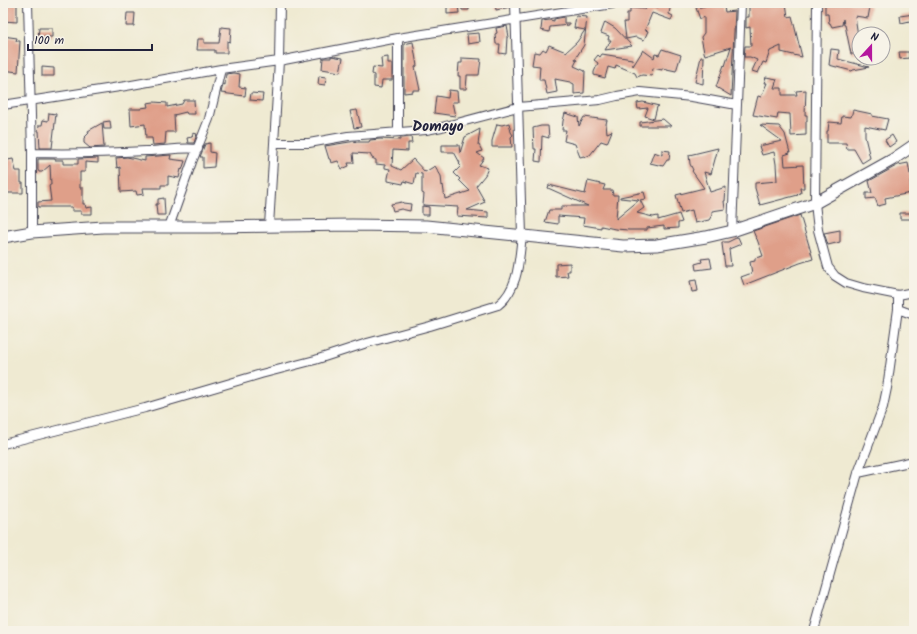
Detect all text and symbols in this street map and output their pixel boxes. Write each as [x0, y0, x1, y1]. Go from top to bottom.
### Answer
scale bar [28, 26, 152, 52]
north arrow [851, 26, 891, 66]
text: N [868, 28, 881, 47]
text: 100 m [34, 31, 65, 50]
district label: Domayo [412, 115, 464, 139]

